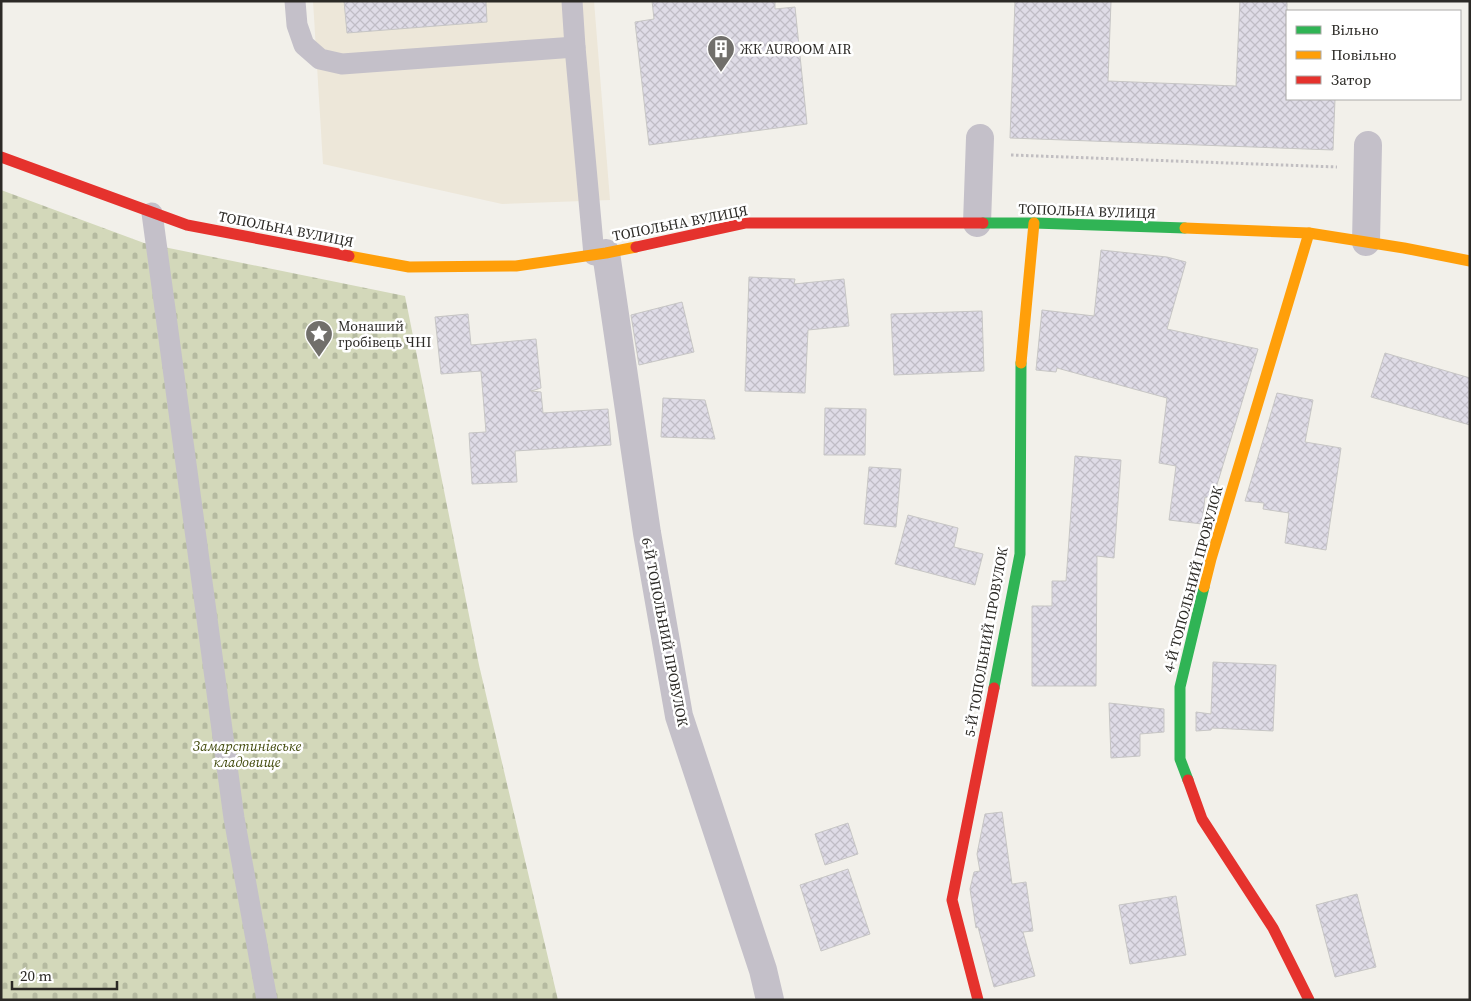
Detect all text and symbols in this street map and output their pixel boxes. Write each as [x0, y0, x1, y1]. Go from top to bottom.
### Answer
legend [1286, 10, 1461, 100]
text: Вільно [1331, 19, 1379, 40]
building icon: ЖК AUROOM AIR [706, 34, 736, 73]
place label: ЖК AUROOM AIR [740, 39, 851, 59]
text: Повільно [1331, 44, 1397, 65]
text: Затор [1331, 69, 1372, 90]
street label: ТОПОЛЬНА ВУЛИЦЯ [1018, 199, 1156, 223]
street label: ТОПОЛЬНА ВУЛИЦЯ [611, 200, 749, 246]
street label: ТОПОЛЬНА ВУЛИЦЯ [217, 206, 355, 252]
place label: Монаший гробівець ЧНІ [338, 316, 431, 352]
place icon: Монаший гробівець ЧНІ [304, 319, 334, 358]
street label: 4-Й ТОПОЛЬНИЙ ПРОВУЛОК [1158, 483, 1228, 674]
street label: 6-Й ТОПОЛЬНИЙ ПРОВУЛОК [637, 536, 693, 729]
street label: 5-Й ТОПОЛЬНИЙ ПРОВУЛОК [959, 545, 1013, 738]
park label: Замарстинівське кладовище [193, 736, 301, 772]
scale bar [12, 958, 118, 990]
text: 20 m [20, 965, 52, 986]

